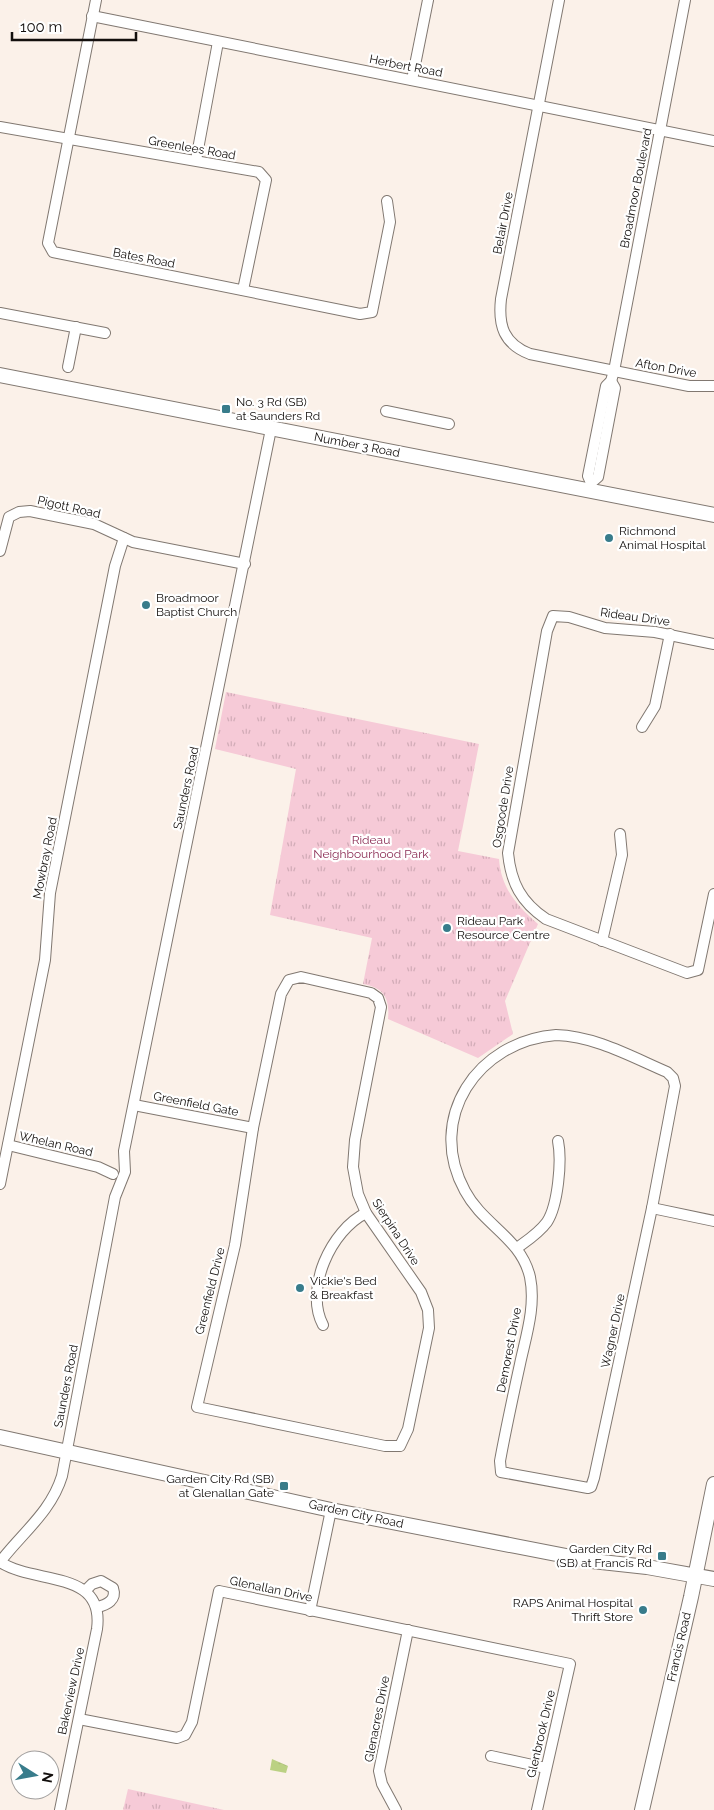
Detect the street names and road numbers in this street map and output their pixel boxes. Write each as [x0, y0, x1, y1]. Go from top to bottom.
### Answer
street label: Herbert Road [368, 52, 444, 80]
street label: Broadmoor Boulevard [617, 127, 655, 249]
street label: Greenlees Road [147, 133, 237, 163]
street label: Belair Drive [490, 191, 516, 255]
street label: Bates Road [112, 245, 176, 271]
street label: Afton Drive [634, 356, 698, 380]
street label: Number 3 Road [313, 430, 401, 460]
street label: Pigott Road [36, 493, 102, 521]
street label: Rideau Drive [599, 605, 671, 629]
street label: Saunders Road [170, 745, 202, 831]
street label: Osgoode Drive [490, 765, 516, 849]
street label: Mowbray Road [30, 816, 60, 900]
street label: Greenfield Gate [152, 1089, 240, 1119]
street label: Whelan Road [18, 1129, 94, 1159]
street label: Sierpina Drive [369, 1196, 423, 1268]
street label: Greenfield Drive [192, 1246, 228, 1336]
street label: Wagner Drive [598, 1293, 628, 1369]
street label: Demorest Drive [494, 1306, 524, 1394]
street label: Saunders Road [51, 1343, 81, 1429]
street label: Garden City Road [307, 1497, 405, 1531]
street label: Glenallan Drive [228, 1573, 314, 1605]
street label: Francis Road [664, 1611, 694, 1683]
street label: Bakerview Drive [55, 1646, 87, 1736]
street label: Glenacres Drive [362, 1675, 392, 1763]
street label: Glenbrook Drive [524, 1689, 558, 1779]

